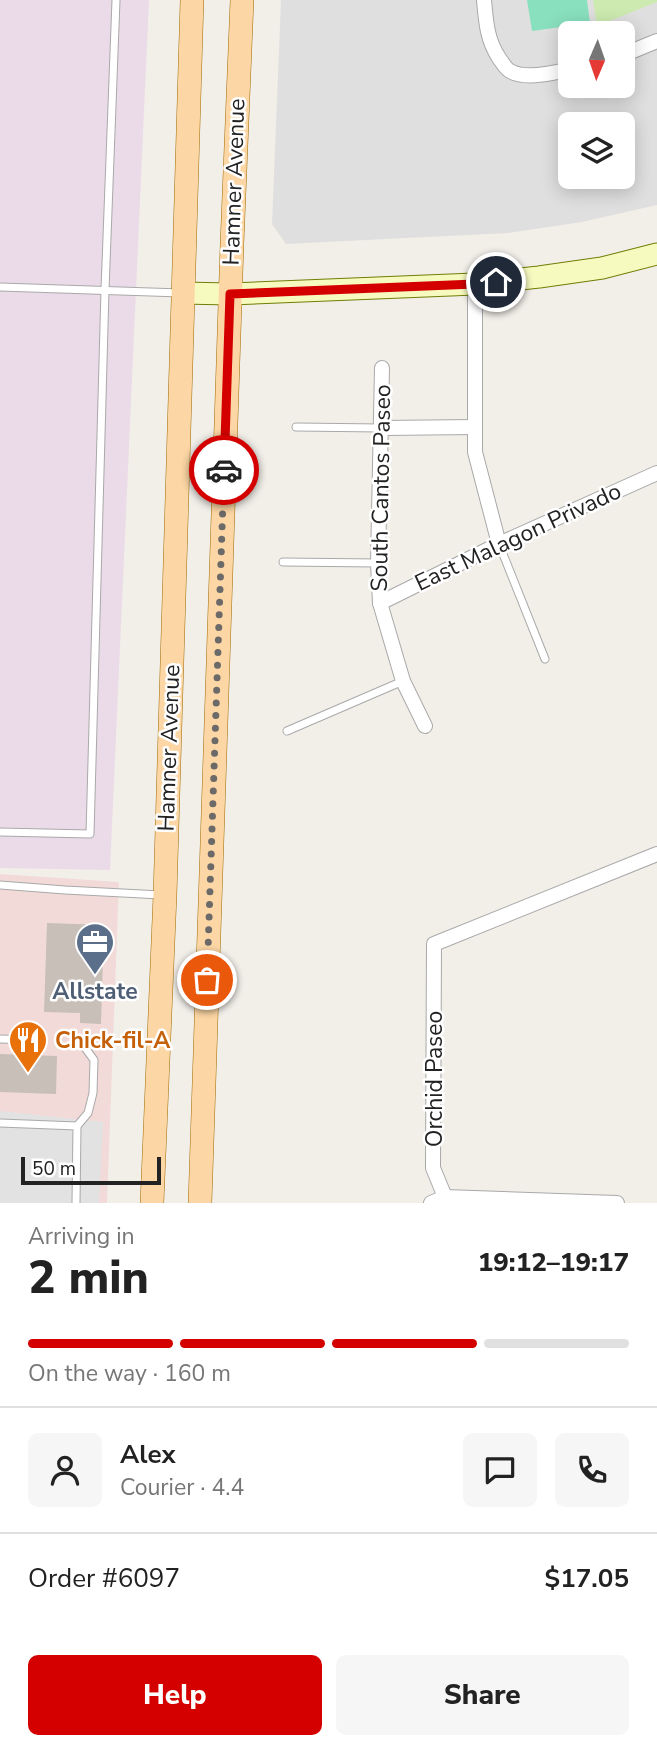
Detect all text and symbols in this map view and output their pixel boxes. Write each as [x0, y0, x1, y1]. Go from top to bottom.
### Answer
north arrow [558, 21, 635, 98]
map controls [558, 21, 635, 189]
street label: Hamner Avenue [216, 98, 252, 266]
button: layers [558, 112, 635, 189]
pin [466, 252, 526, 312]
icon: home [477, 263, 515, 301]
street label: South Cantos Paseo [364, 384, 398, 592]
courier [189, 435, 259, 505]
icon: car [205, 451, 243, 489]
street label: East Malagon Privado [410, 476, 626, 598]
street label: Hamner Avenue [151, 664, 187, 832]
office icon: Allstate [74, 921, 116, 976]
pin [177, 950, 237, 1010]
icon: bag [188, 961, 226, 999]
place label: Allstate [52, 976, 138, 1007]
street label: Orchid Paseo [419, 1011, 450, 1147]
restaurant icon: Chick-fil-A [7, 1019, 49, 1074]
place label: Chick-fil-A [55, 1025, 171, 1056]
scale bar [21, 1154, 161, 1186]
text: 50 m [32, 1156, 76, 1182]
text: Arriving in [28, 1221, 135, 1252]
text: 19:12–19:17 [478, 1245, 629, 1280]
text: 2 min [28, 1246, 149, 1309]
text: On the way · 160 m [28, 1358, 231, 1389]
button: person [28, 1433, 102, 1507]
button: chat [463, 1433, 537, 1507]
button: phone [555, 1433, 629, 1507]
text: Alex [120, 1437, 176, 1472]
text: Courier · 4.4 [120, 1472, 244, 1503]
text: Order #6097 [28, 1561, 180, 1596]
text: $17.05 [545, 1561, 629, 1596]
button: Help [28, 1655, 322, 1735]
button: Share [336, 1655, 629, 1735]

